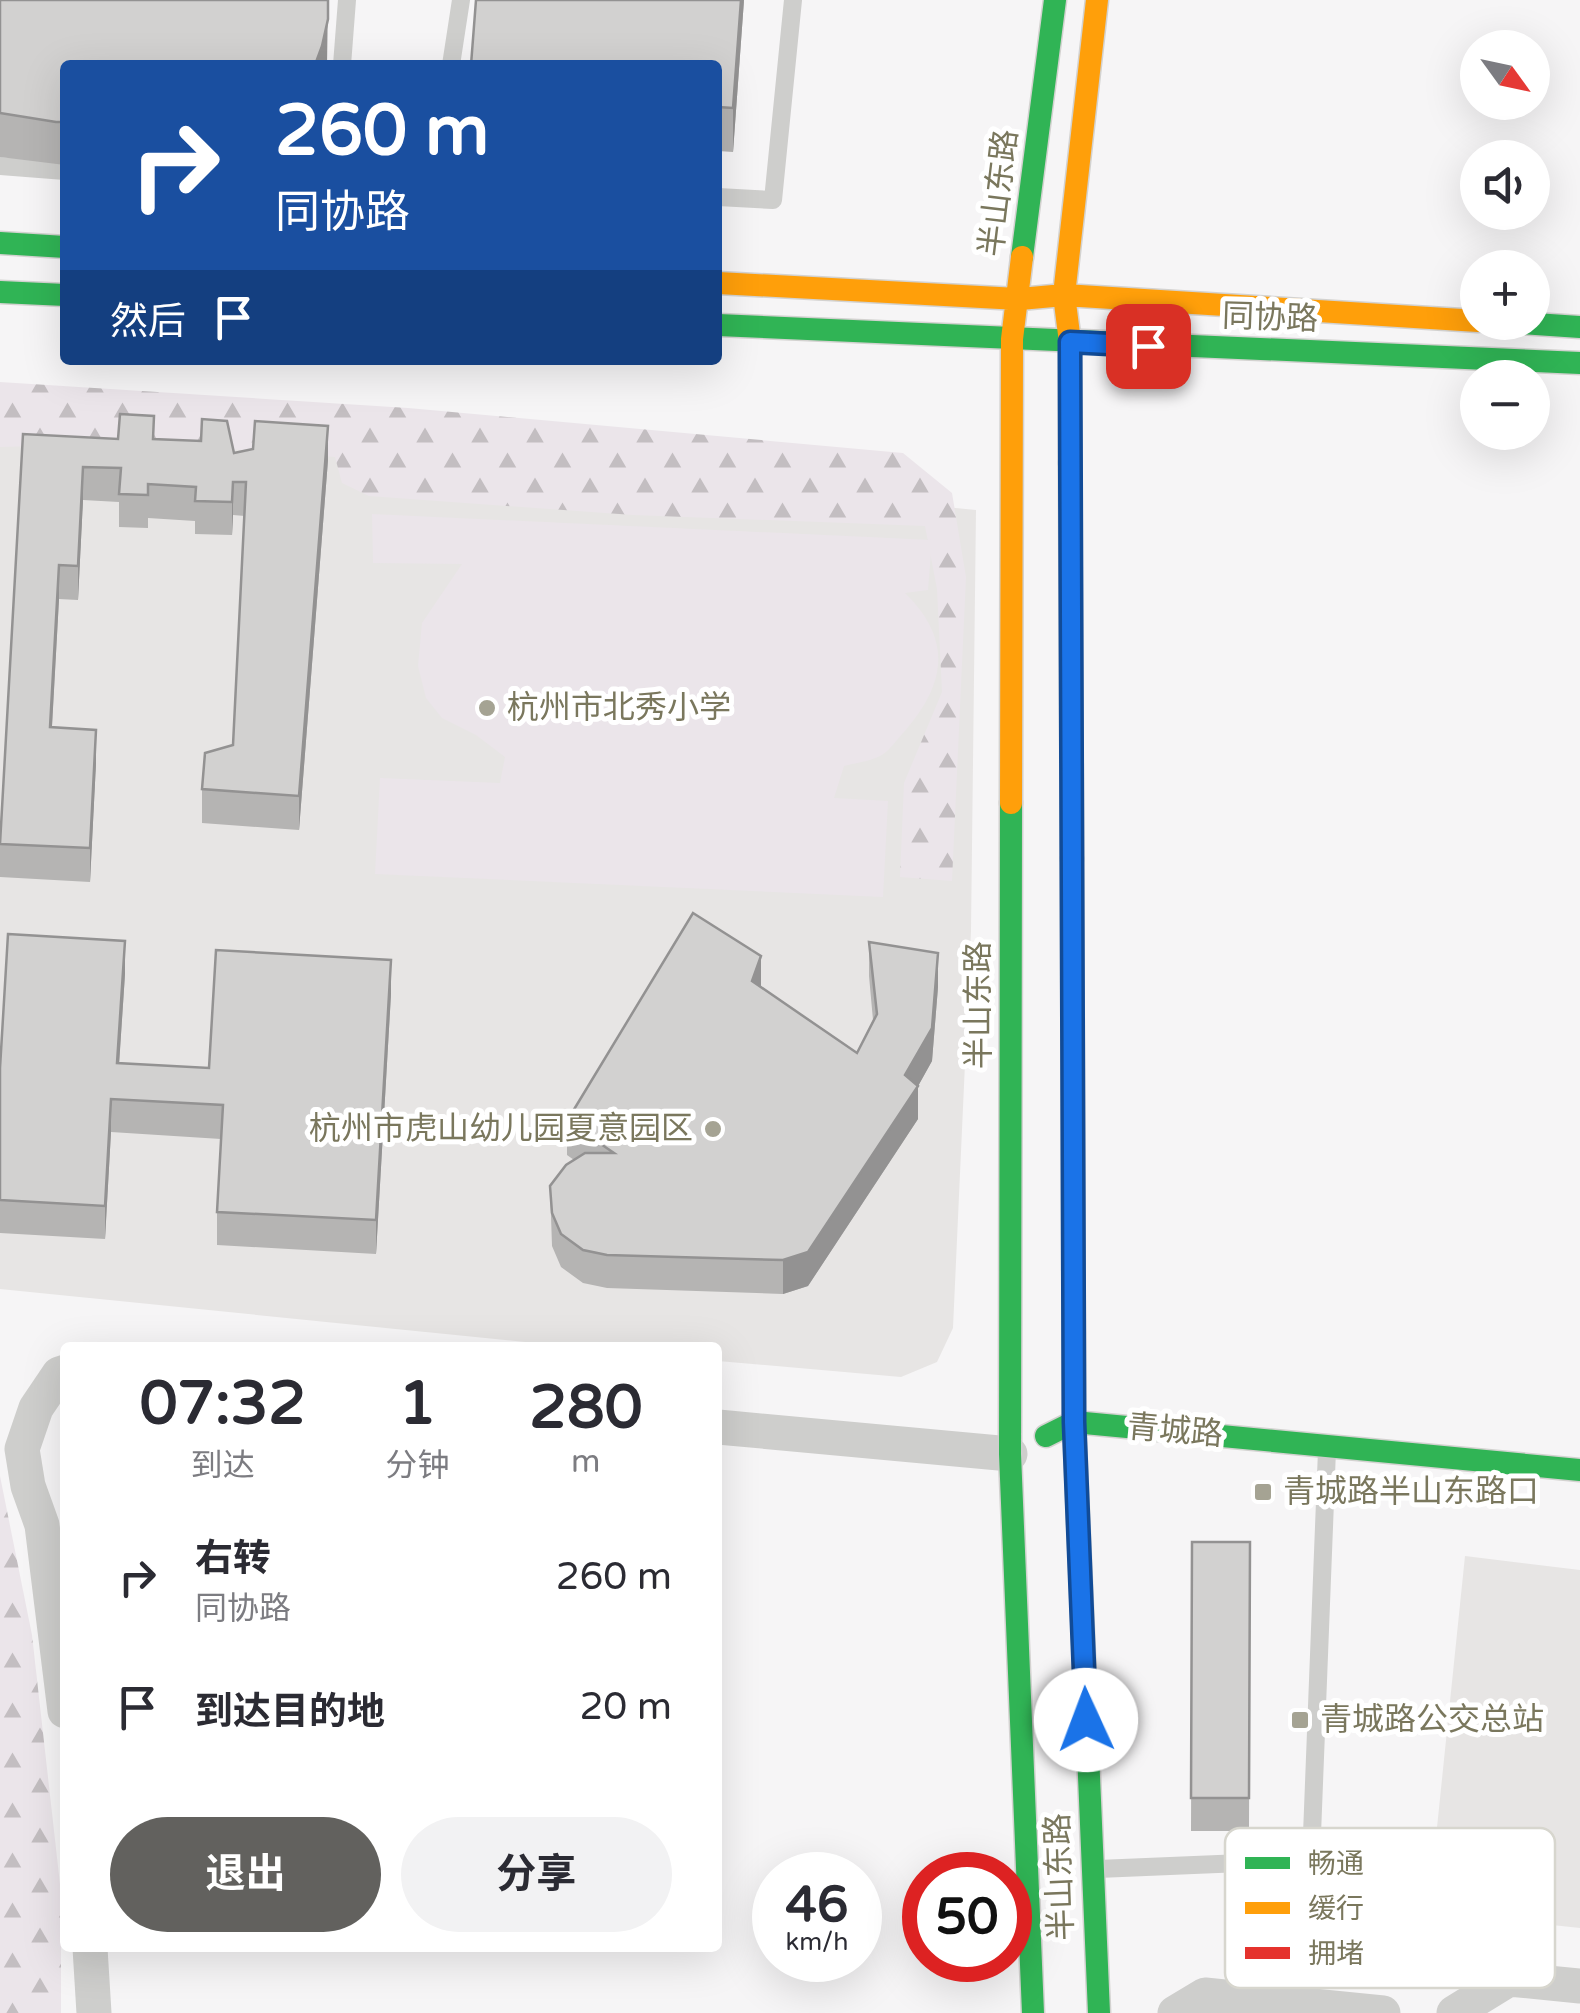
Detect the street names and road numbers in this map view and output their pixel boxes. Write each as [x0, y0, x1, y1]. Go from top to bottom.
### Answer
street label: 半山东路 [972, 127, 1026, 259]
street label: 同协路 [1221, 297, 1319, 339]
street label: 半山东路 [960, 941, 998, 1069]
street label: 青城路 [1126, 1408, 1224, 1454]
street label: 半山东路 [1039, 1812, 1081, 1942]

